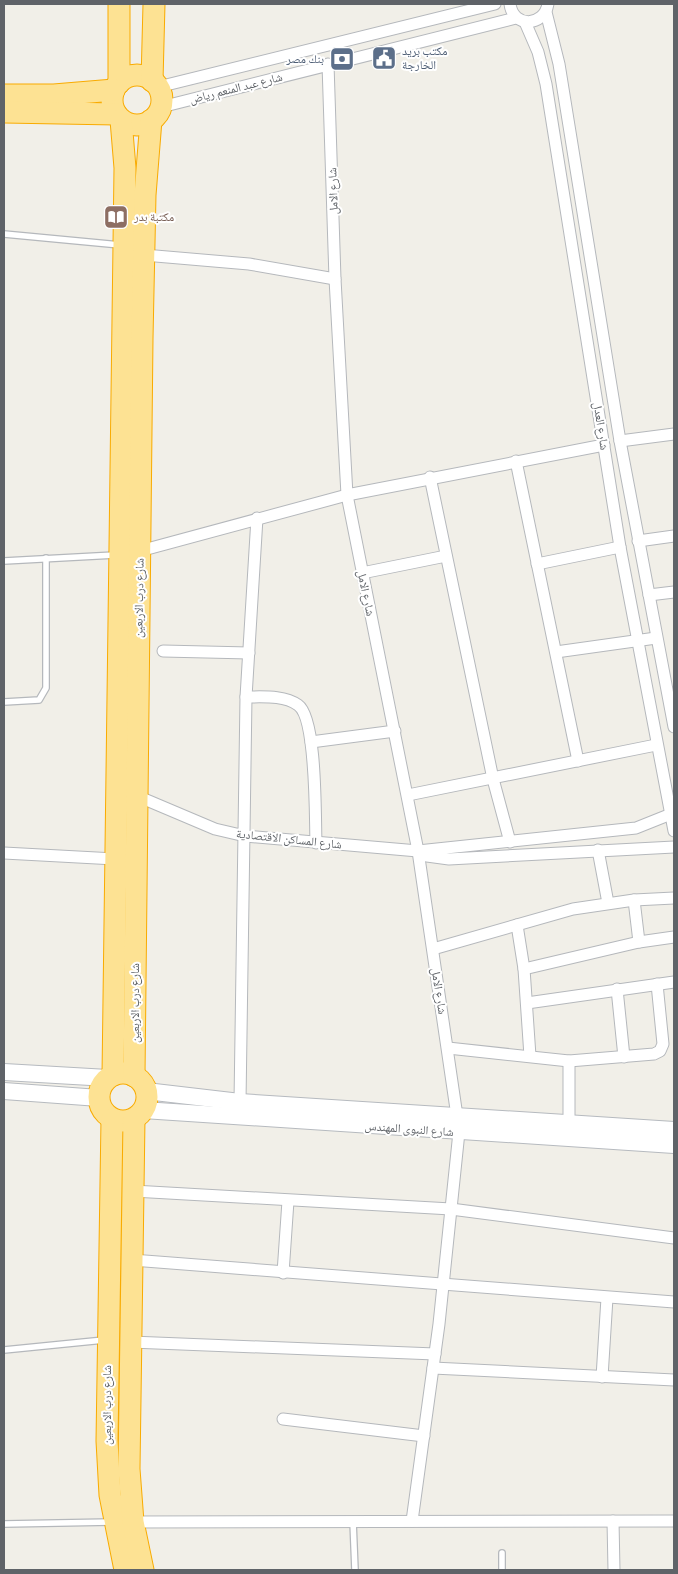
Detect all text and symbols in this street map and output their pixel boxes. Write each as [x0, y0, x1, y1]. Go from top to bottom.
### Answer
place label: مكتب بريد الخارجة [402, 42, 447, 73]
public building icon: مكتب بريد الخارجة [371, 45, 397, 71]
bank icon: بنك مصر [329, 46, 355, 72]
place label: بنك مصر [285, 50, 324, 67]
street label: شارع عبد المنعم رياض [188, 68, 284, 107]
street label: شارع الامل [323, 167, 342, 215]
library icon: مكتبة بدر [103, 204, 129, 230]
place label: مكتبة بدر [133, 208, 174, 225]
street label: شارع العدل [589, 401, 614, 451]
street label: شارع درب الاربعين [129, 558, 148, 638]
street label: شارع الامل [353, 568, 380, 618]
street label: شارع المساكن الاقتصادية [235, 824, 343, 853]
street label: شارع درب الاربعين [126, 963, 143, 1043]
street label: شارع الامل [427, 966, 452, 1015]
street label: شارع النبوى المهندس [364, 1117, 454, 1140]
street label: شارع درب الاربعين [98, 1365, 115, 1445]

